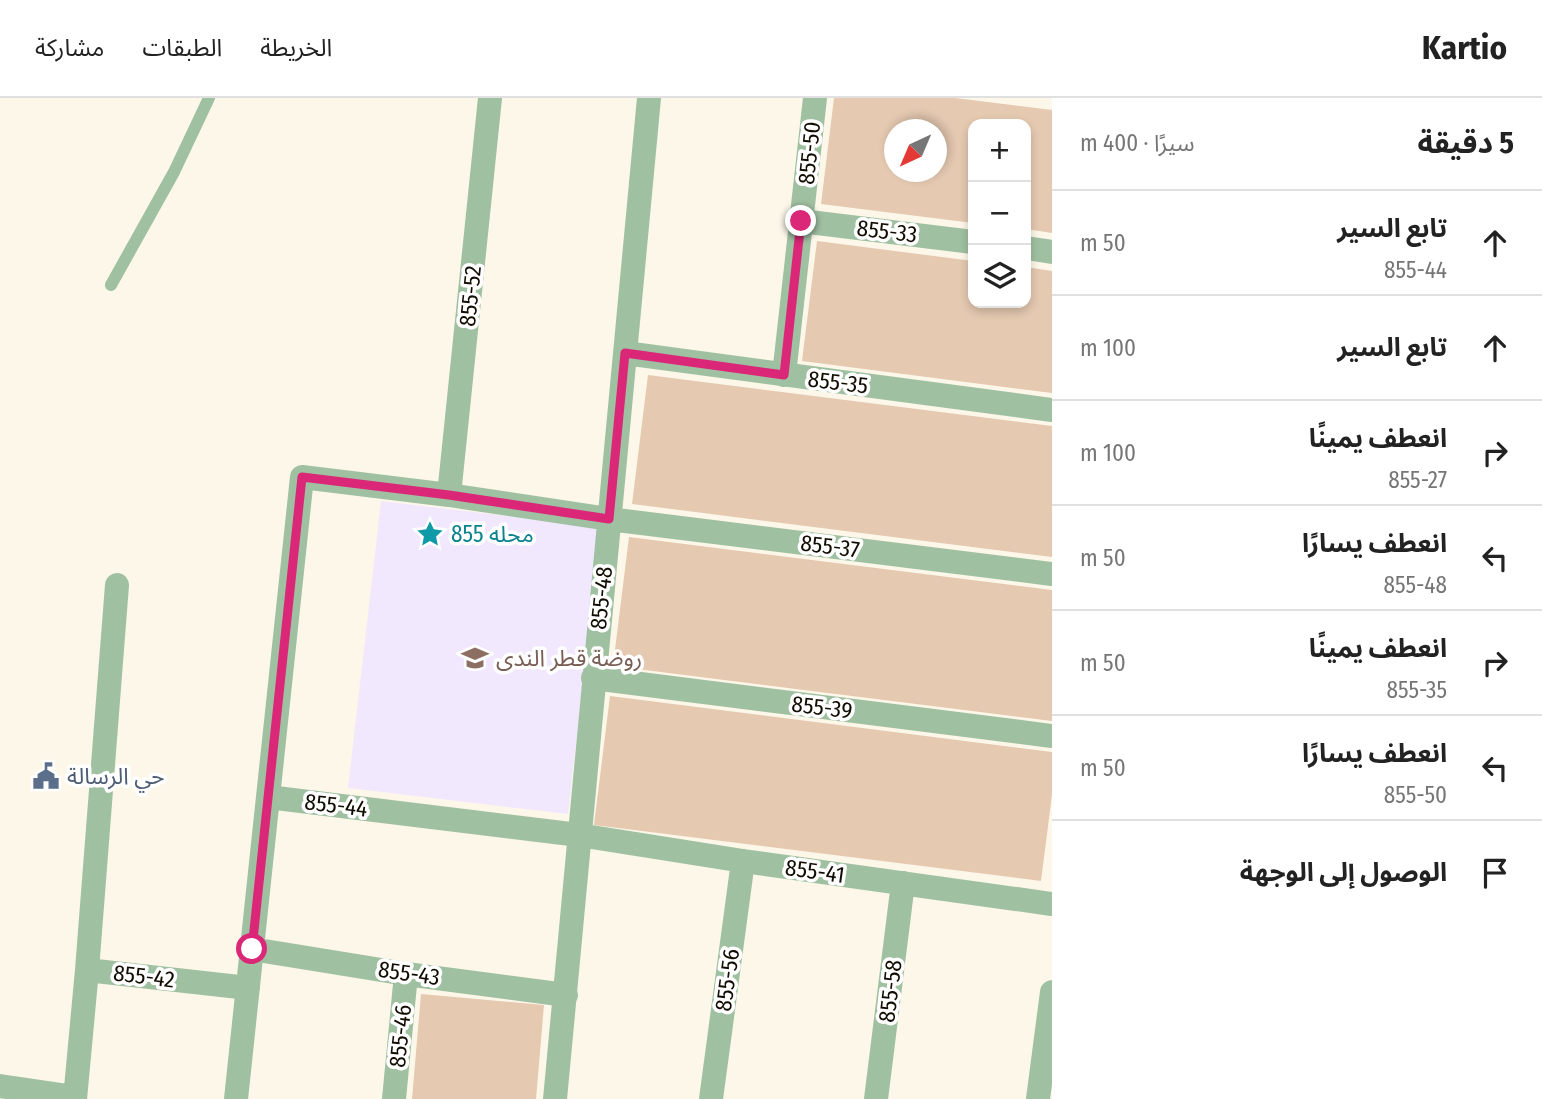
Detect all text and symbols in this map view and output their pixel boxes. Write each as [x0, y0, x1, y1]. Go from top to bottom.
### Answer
text: Kartio [1422, 28, 1507, 68]
text: مشاركة [35, 34, 104, 62]
text: الطبقات [142, 34, 222, 62]
text: الخريطة [260, 34, 332, 62]
north arrow [884, 119, 947, 182]
map controls [968, 119, 1031, 308]
button: + [968, 119, 1031, 182]
street label: 855-50 [792, 120, 826, 186]
text: 5 دقيقة [1418, 125, 1514, 161]
text: سيرًا · 400 m [1080, 129, 1195, 157]
button: − [968, 182, 1031, 245]
route end [785, 205, 816, 236]
street label: 855-33 [855, 213, 919, 249]
text: تابع السير [1337, 213, 1447, 244]
icon: ahead [1476, 224, 1514, 262]
text: 50 m [1080, 229, 1126, 257]
button: layers [968, 245, 1031, 308]
text: 855-44 [1384, 256, 1447, 284]
street label: 855-52 [453, 264, 487, 328]
icon: ahead [1476, 329, 1514, 367]
text: تابع السير [1337, 332, 1447, 363]
text: 100 m [1080, 334, 1136, 362]
street label: 855-35 [806, 364, 870, 400]
text: انعطف يمينًا [1309, 423, 1447, 454]
icon: right [1476, 434, 1514, 472]
text: 100 m [1080, 439, 1136, 467]
text: 855-27 [1388, 466, 1447, 494]
place icon: محله 855 [415, 519, 445, 549]
place label: محله 855 [451, 520, 534, 548]
street label: 855-37 [799, 528, 861, 564]
text: انعطف يسارًا [1302, 528, 1447, 559]
icon: left [1476, 539, 1514, 577]
text: 50 m [1080, 544, 1126, 572]
street label: 855-48 [584, 565, 618, 631]
text: 855-48 [1384, 571, 1447, 599]
text: انعطف يمينًا [1309, 633, 1447, 664]
school or university icon: روضة قطر الندى [460, 643, 490, 673]
place label: روضة قطر الندى [496, 644, 642, 672]
icon: right [1476, 644, 1514, 682]
text: 50 m [1080, 649, 1126, 677]
text: 855-35 [1386, 676, 1447, 704]
street label: 855-39 [790, 689, 854, 725]
text: انعطف يسارًا [1302, 738, 1447, 769]
icon: left [1476, 749, 1514, 787]
text: 50 m [1080, 754, 1126, 782]
public building icon: حي الرسالة [31, 761, 61, 791]
place label: حي الرسالة [67, 762, 165, 793]
text: 855-50 [1384, 781, 1447, 809]
street label: 855-44 [303, 787, 369, 823]
street label: 855-41 [784, 853, 846, 889]
icon: arrive [1476, 854, 1514, 892]
text: الوصول إلى الوجهة [1240, 857, 1447, 888]
route start [236, 933, 267, 964]
street label: 855-56 [709, 947, 745, 1013]
street label: 855-43 [376, 955, 442, 991]
street label: 855-42 [112, 958, 176, 994]
street label: 855-58 [872, 958, 908, 1024]
street label: 855-46 [383, 1003, 417, 1069]

